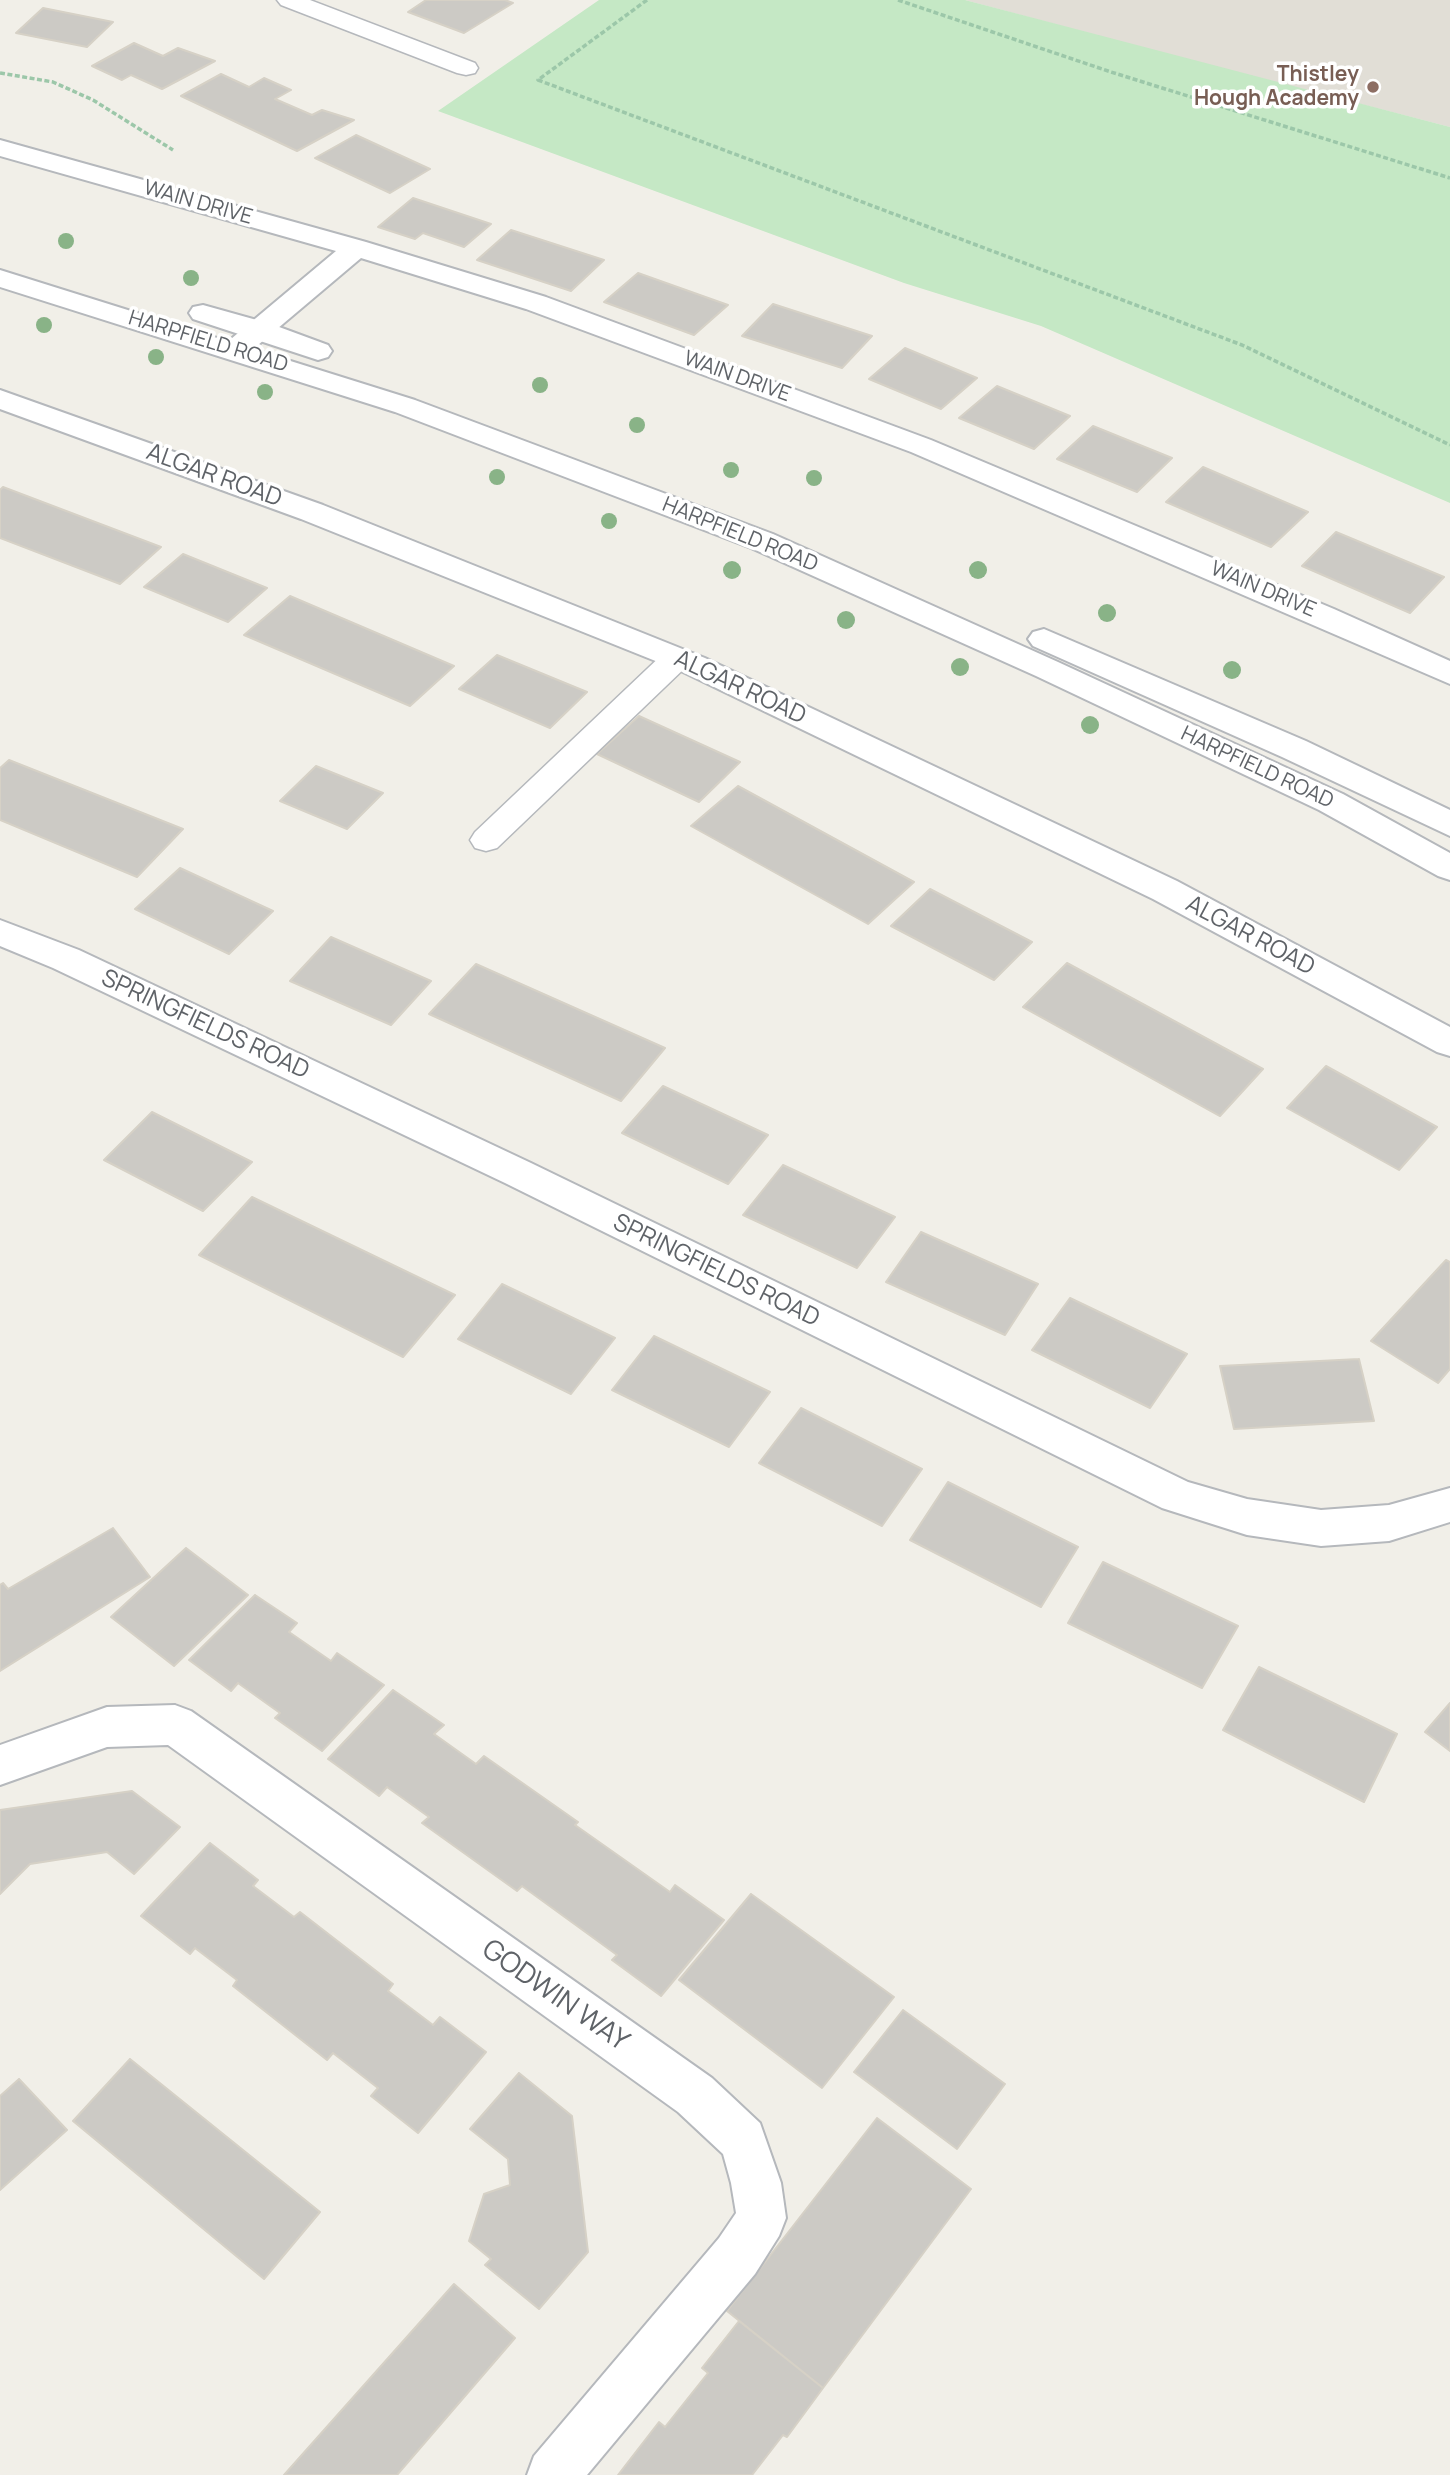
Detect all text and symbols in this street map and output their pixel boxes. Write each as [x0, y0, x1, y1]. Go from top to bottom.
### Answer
place label: Thistley Hough Academy [1194, 62, 1359, 112]
marker: Thistley Hough Academy [1365, 79, 1381, 95]
street label: WAIN DRIVE [141, 175, 255, 231]
street label: HARPFIELD ROAD [125, 306, 291, 378]
street label: WAIN DRIVE [680, 346, 794, 408]
street label: ALGAR ROAD [142, 438, 286, 514]
street label: HARPFIELD ROAD [659, 492, 821, 578]
street label: WAIN DRIVE [1207, 557, 1319, 623]
street label: ALGAR ROAD [670, 645, 810, 731]
street label: HARPFIELD ROAD [1177, 722, 1337, 814]
street label: ALGAR ROAD [1181, 890, 1319, 982]
street label: SPRINGFIELDS ROAD [96, 964, 314, 1086]
street label: SPRINGFIELDS ROAD [608, 1209, 824, 1333]
street label: GODWIN WAY [475, 1933, 635, 2059]

